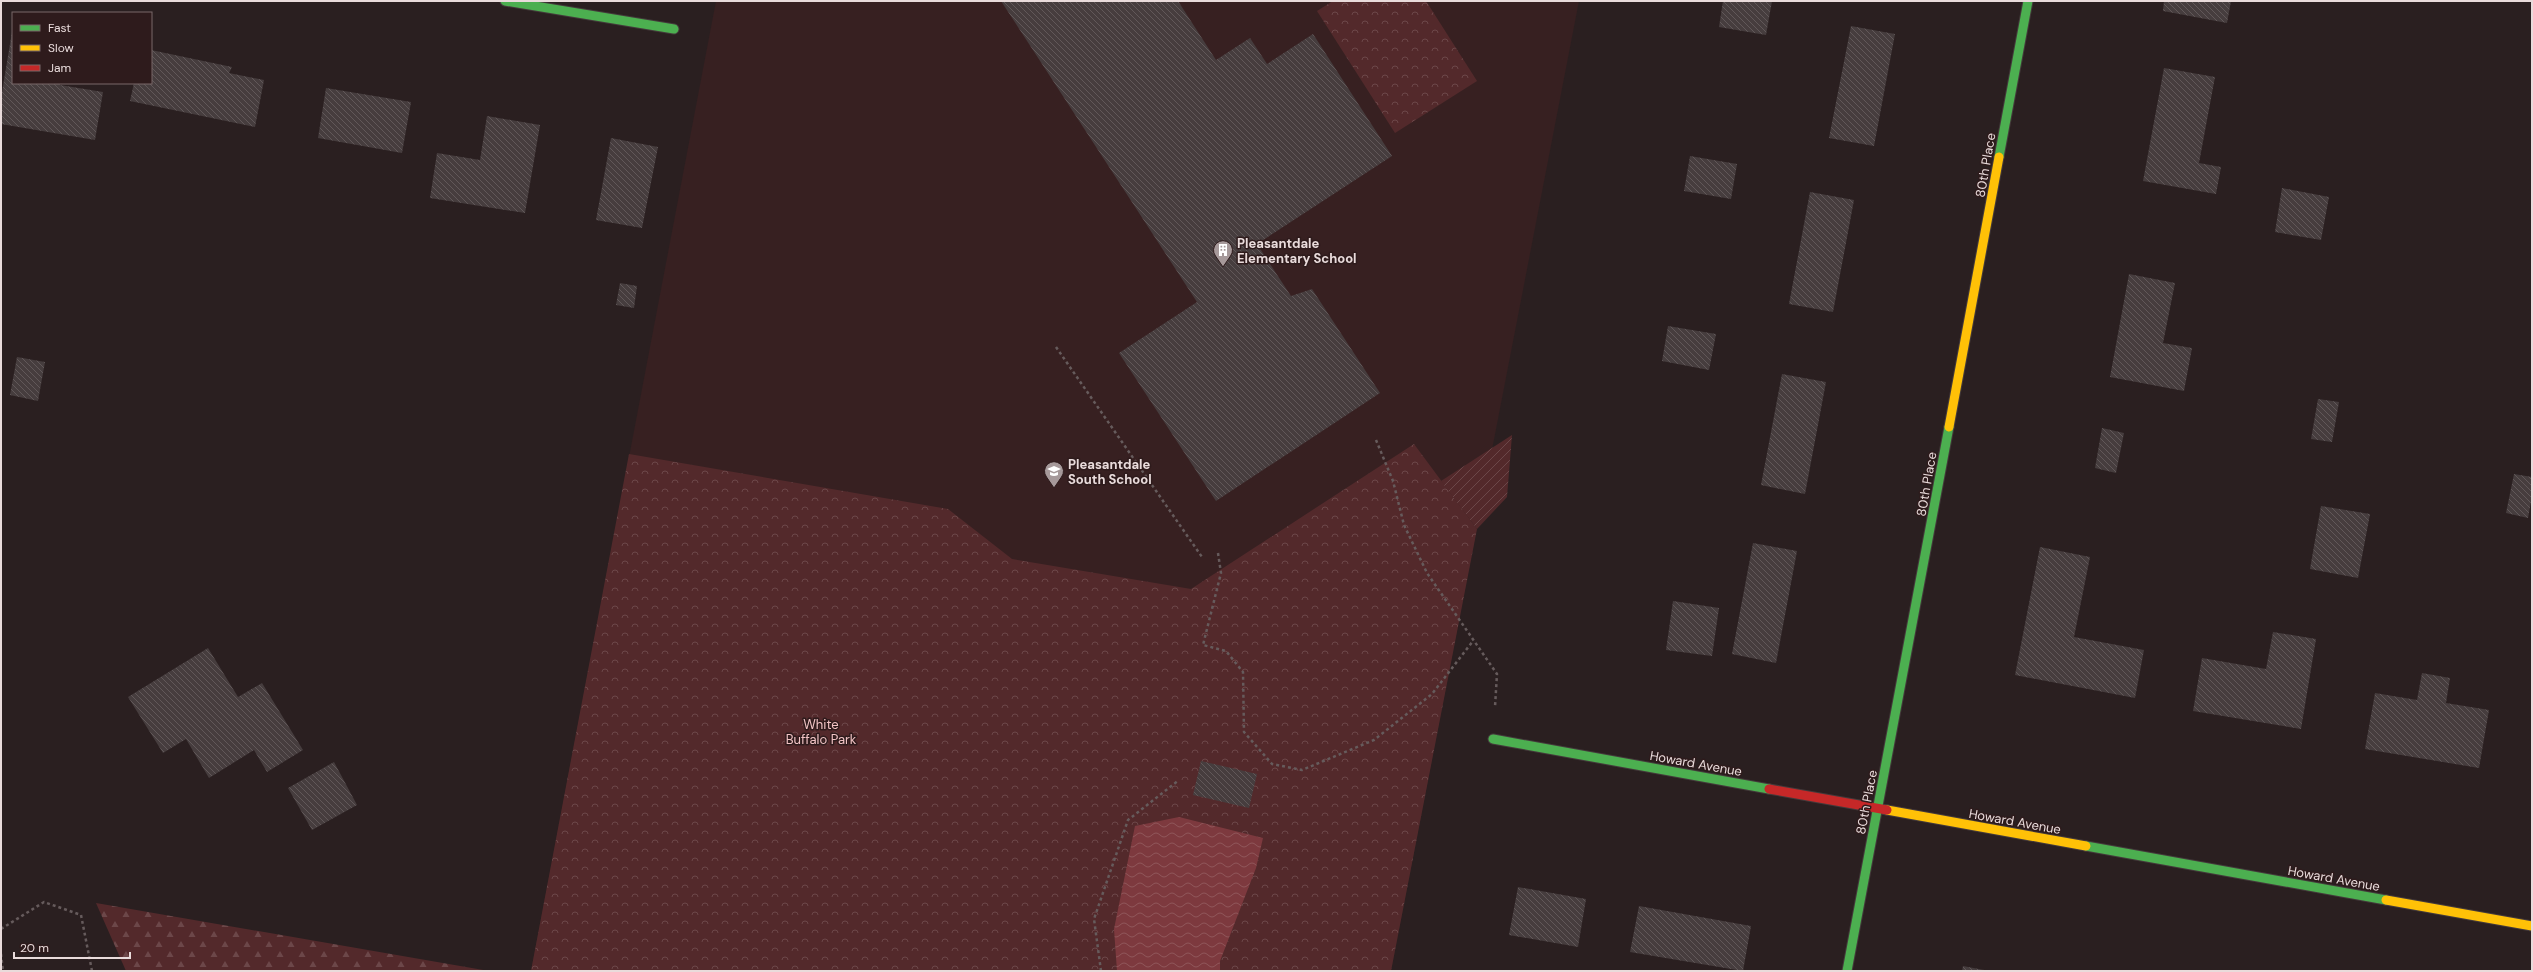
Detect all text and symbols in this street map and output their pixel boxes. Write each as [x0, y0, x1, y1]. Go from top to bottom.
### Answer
legend [12, 12, 152, 84]
text: Fast [48, 20, 71, 36]
text: Slow [48, 40, 74, 56]
text: Jam [48, 60, 71, 76]
street label: 80th Place [1971, 132, 2000, 199]
place label: Pleasantdale Elementary School [1237, 235, 1357, 267]
building icon: Pleasantdale Elementary School [1212, 239, 1234, 267]
street label: 80th Place [1912, 451, 1941, 518]
place label: Pleasantdale South School [1068, 456, 1152, 488]
school or university icon: Pleasantdale South School [1043, 460, 1065, 488]
park label: White Buffalo Park [786, 716, 857, 748]
street label: Howard Avenue [1648, 747, 1743, 780]
street label: 80th Place [1852, 768, 1881, 836]
street label: Howard Avenue [1967, 805, 2062, 838]
street label: Howard Avenue [2286, 862, 2381, 895]
scale bar [14, 934, 130, 960]
text: 20 m [20, 940, 49, 956]

